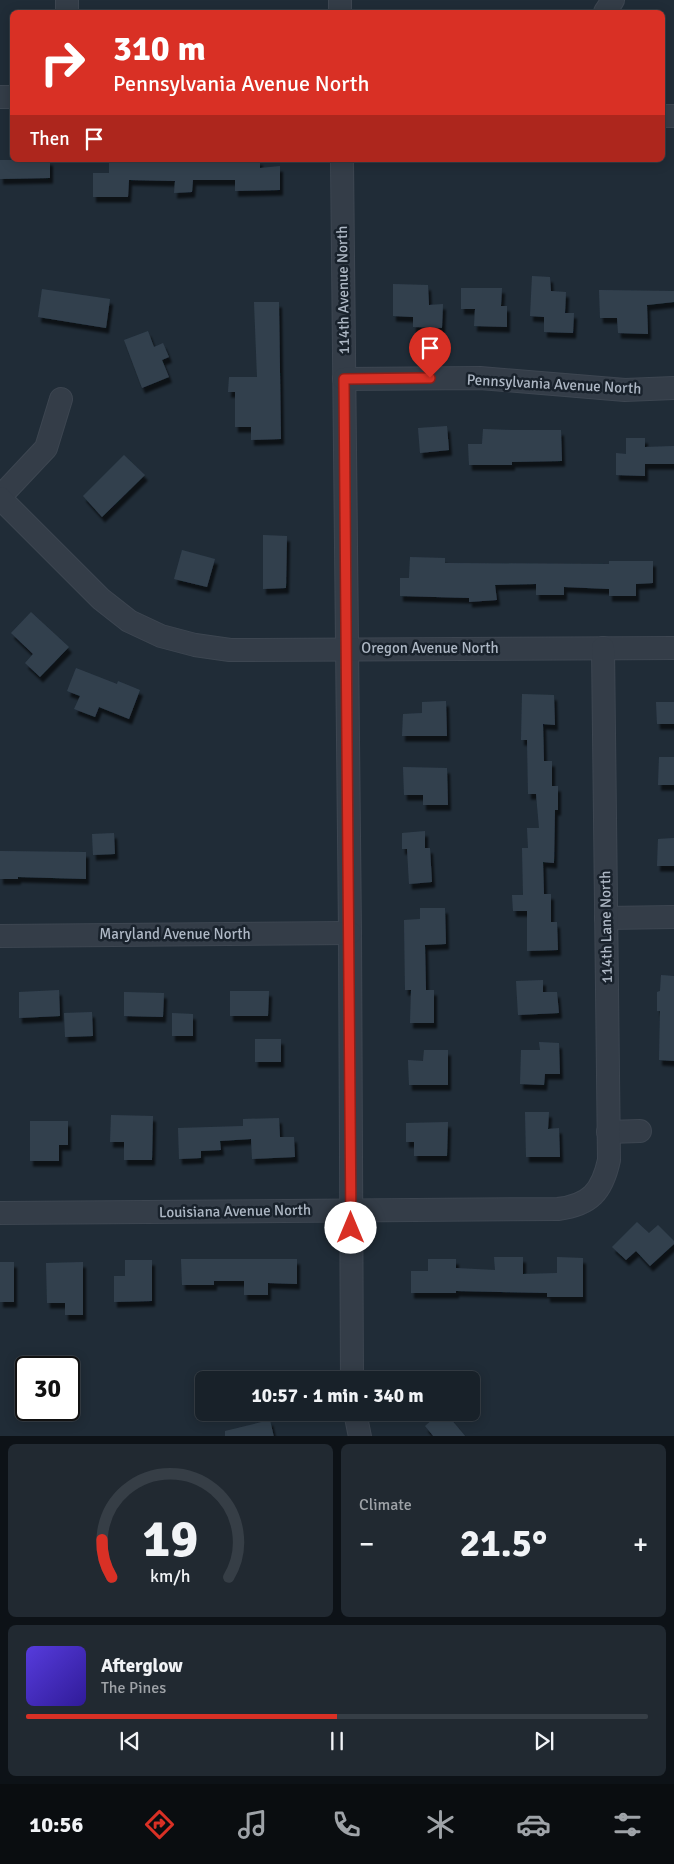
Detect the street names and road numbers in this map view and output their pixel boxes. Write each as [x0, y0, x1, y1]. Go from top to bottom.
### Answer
street label: 114th Avenue North [333, 226, 353, 354]
street label: Pennsylvania Avenue North [466, 370, 642, 398]
street label: Oregon Avenue North [361, 639, 499, 657]
street label: 114th Lane North [596, 871, 616, 983]
street label: Maryland Avenue North [99, 925, 251, 943]
street label: Louisiana Avenue North [159, 1201, 311, 1221]

